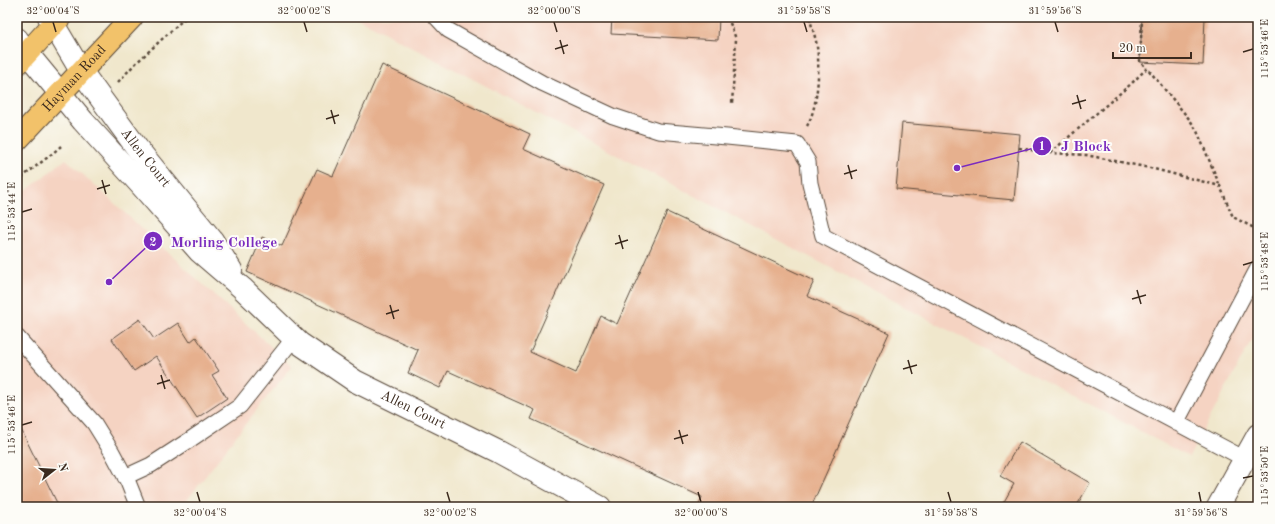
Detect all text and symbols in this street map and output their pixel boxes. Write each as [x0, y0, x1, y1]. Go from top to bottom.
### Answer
text: 32°00'04"S [26, 6, 80, 16]
text: 32°00'02"S [277, 6, 331, 16]
text: 32°00'00"S [527, 6, 581, 16]
text: 31°59'58"S [777, 6, 831, 16]
text: 31°59'56"S [1028, 6, 1082, 16]
text: 115°53'46"E [1260, 19, 1270, 79]
scale bar [1113, 34, 1191, 60]
street label: Hayman Road [40, 42, 109, 115]
text: 20 m [1119, 43, 1146, 55]
street label: Allen Court [118, 126, 173, 190]
callout: J Block [1032, 132, 1119, 159]
text: J Block [1061, 140, 1112, 155]
text: 1 [1039, 141, 1045, 153]
text: 115°53'44"E [7, 182, 17, 242]
callout: Morling College [143, 228, 285, 255]
text: 115°53'48"E [1260, 232, 1270, 292]
text: Morling College [171, 236, 277, 251]
text: 2 [150, 237, 157, 249]
street label: Allen Court [378, 388, 448, 432]
text: 115°53'46"E [7, 395, 17, 455]
text: 115°53'50"E [1260, 446, 1270, 506]
north arrow [34, 450, 74, 490]
text: N [56, 462, 69, 474]
text: 32°00'04"S [173, 508, 227, 518]
text: 32°00'02"S [423, 508, 477, 518]
text: 32°00'00"S [674, 508, 728, 518]
text: 31°59'58"S [924, 508, 978, 518]
text: 31°59'56"S [1174, 508, 1228, 518]

